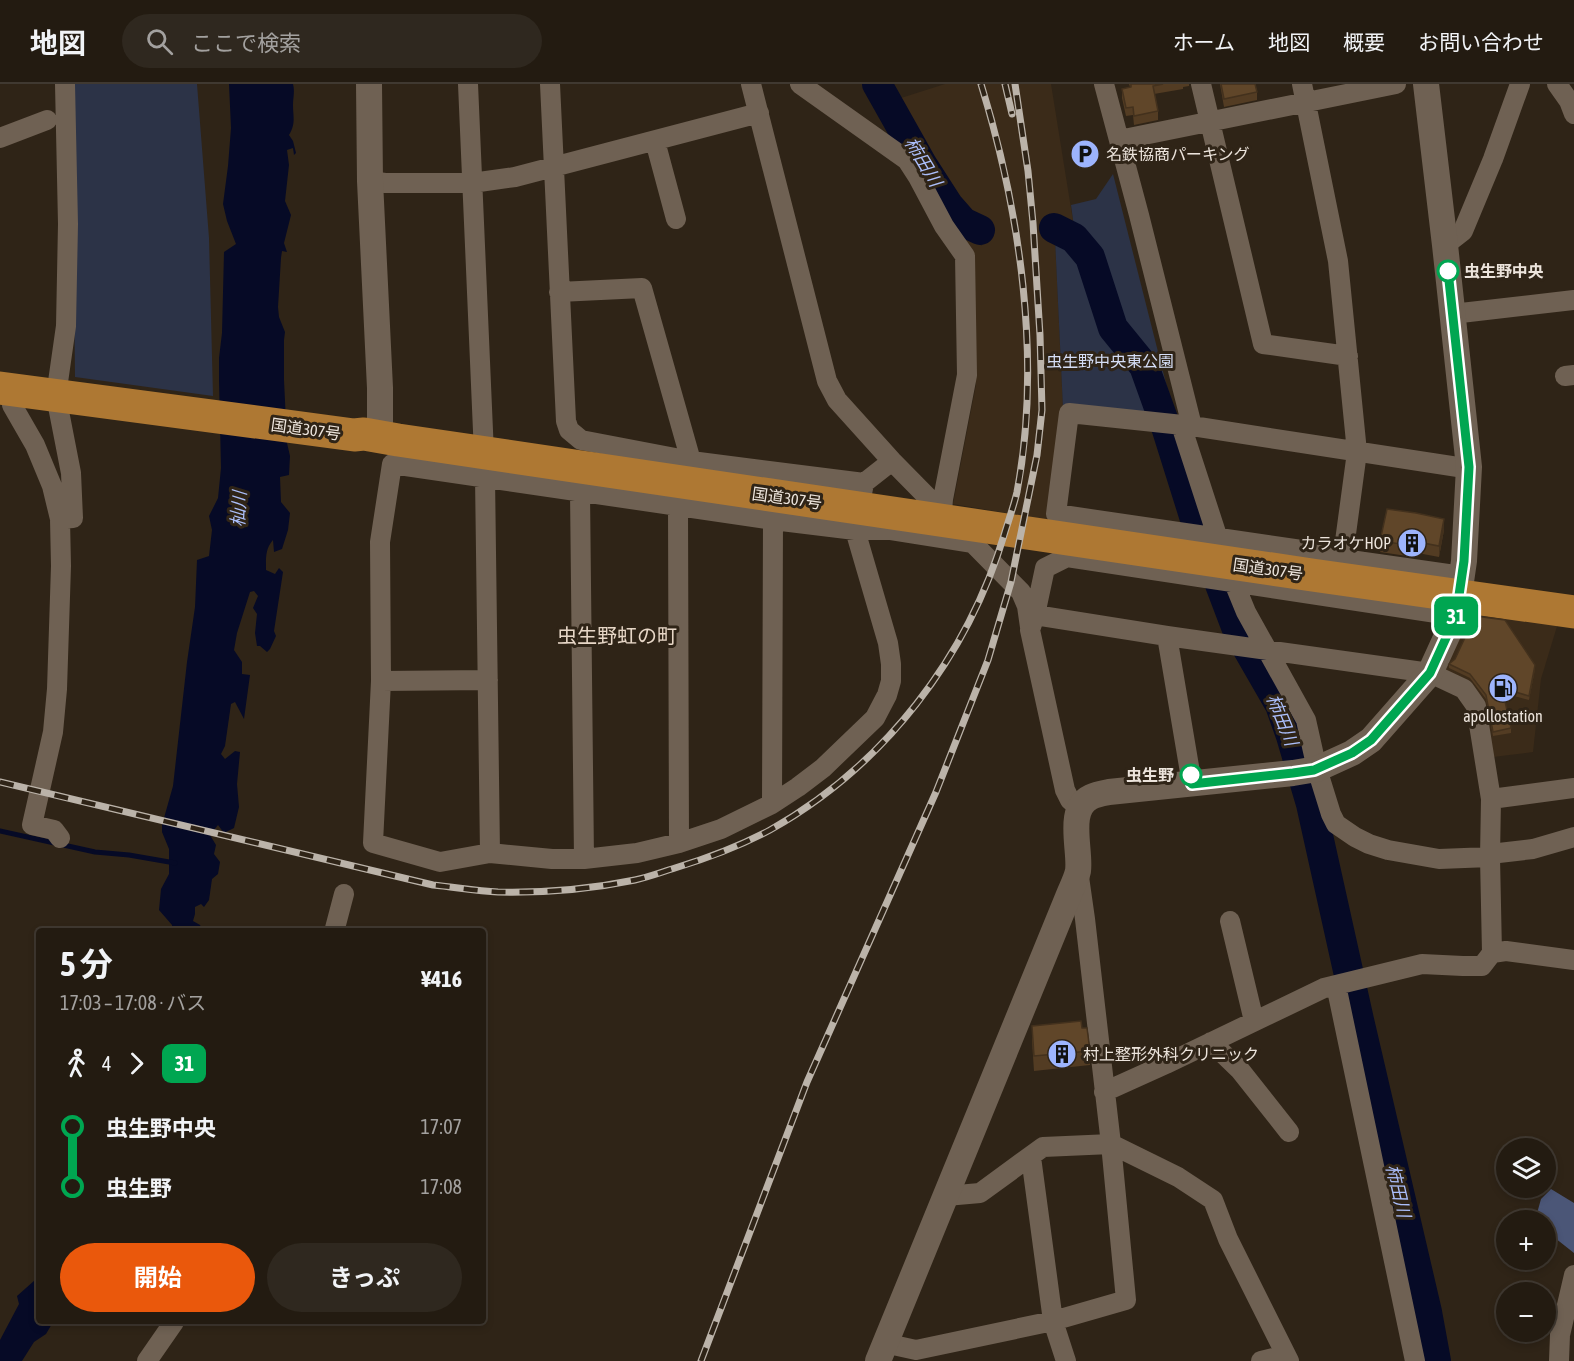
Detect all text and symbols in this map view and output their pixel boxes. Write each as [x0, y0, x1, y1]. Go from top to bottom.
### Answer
search box [122, 14, 542, 68]
icon: search [143, 25, 176, 58]
text: 地図 [30, 27, 86, 59]
text: ここで検索 [191, 30, 301, 56]
text: ホーム [1173, 30, 1235, 54]
text: 地図 [1268, 30, 1310, 54]
text: 概要 [1343, 30, 1385, 54]
text: お問い合わせ [1418, 30, 1544, 54]
water label: 柿田川 [901, 133, 947, 192]
parking icon: 名鉄協商パーキング [1069, 138, 1101, 170]
place label: 名鉄協商パーキング [1106, 145, 1250, 163]
marker: 虫生野中央 [1437, 260, 1459, 282]
place label: 虫生野中央 [1464, 262, 1544, 280]
park label: 虫生野中央東公園 [1046, 352, 1174, 370]
street label: 国道307号 [270, 415, 342, 443]
street label: 国道307号 [751, 484, 823, 512]
water label: 杣川 [227, 488, 250, 527]
building icon: カラオケHOP [1396, 527, 1428, 559]
place label: カラオケHOP [1301, 534, 1391, 552]
street label: 国道307号 [1232, 555, 1304, 583]
line badge: 31 [1429, 596, 1483, 636]
text: 31 [1446, 604, 1466, 628]
district label: 虫生野虹の町 [557, 624, 677, 647]
fuel station icon: apollostation [1487, 672, 1519, 704]
water label: 柿田川 [1263, 691, 1303, 751]
place label: apollostation [1463, 707, 1543, 726]
marker: 虫生野 [1180, 764, 1202, 786]
place label: 虫生野 [1126, 766, 1174, 784]
text: 5 分 [60, 945, 113, 983]
text: ¥416 [421, 966, 462, 992]
text: 17:03 – 17:08 · バス [60, 991, 206, 1014]
building icon: 村上整形外科クリニック [1046, 1038, 1078, 1070]
place label: 村上整形外科クリニック [1083, 1045, 1259, 1063]
icon: walk [60, 1047, 93, 1080]
icon: forward [120, 1047, 153, 1080]
text: 31 [174, 1051, 194, 1075]
text: 4 [102, 1052, 111, 1075]
text: 虫生野中央 [106, 1115, 216, 1141]
text: 17:07 [420, 1115, 462, 1138]
map controls [1496, 1138, 1556, 1342]
button: layers [1496, 1138, 1556, 1198]
water label: 柿田川 [1382, 1162, 1415, 1222]
text: 虫生野 [106, 1175, 172, 1201]
text: 17:08 [420, 1175, 462, 1198]
button: + [1496, 1210, 1556, 1270]
button: 開始 [60, 1243, 255, 1312]
button: きっぷ [267, 1243, 462, 1312]
button: − [1496, 1282, 1556, 1342]

